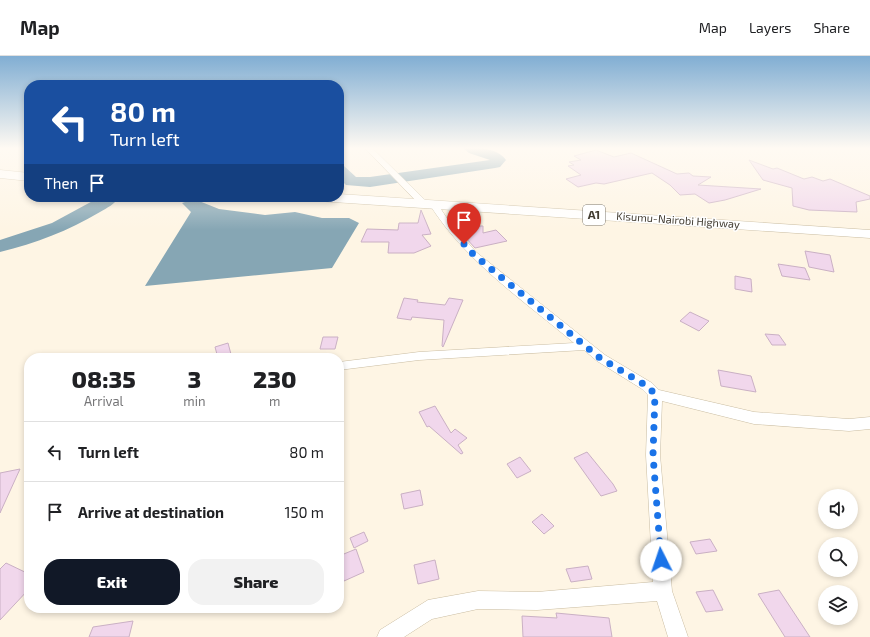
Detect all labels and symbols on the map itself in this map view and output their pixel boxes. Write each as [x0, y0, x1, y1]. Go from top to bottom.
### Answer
pin [447, 203, 481, 244]
road number: A1 [583, 205, 605, 225]
street label: Kisumu-Nairobi Highway [616, 209, 740, 230]
position arrow [640, 539, 682, 581]

